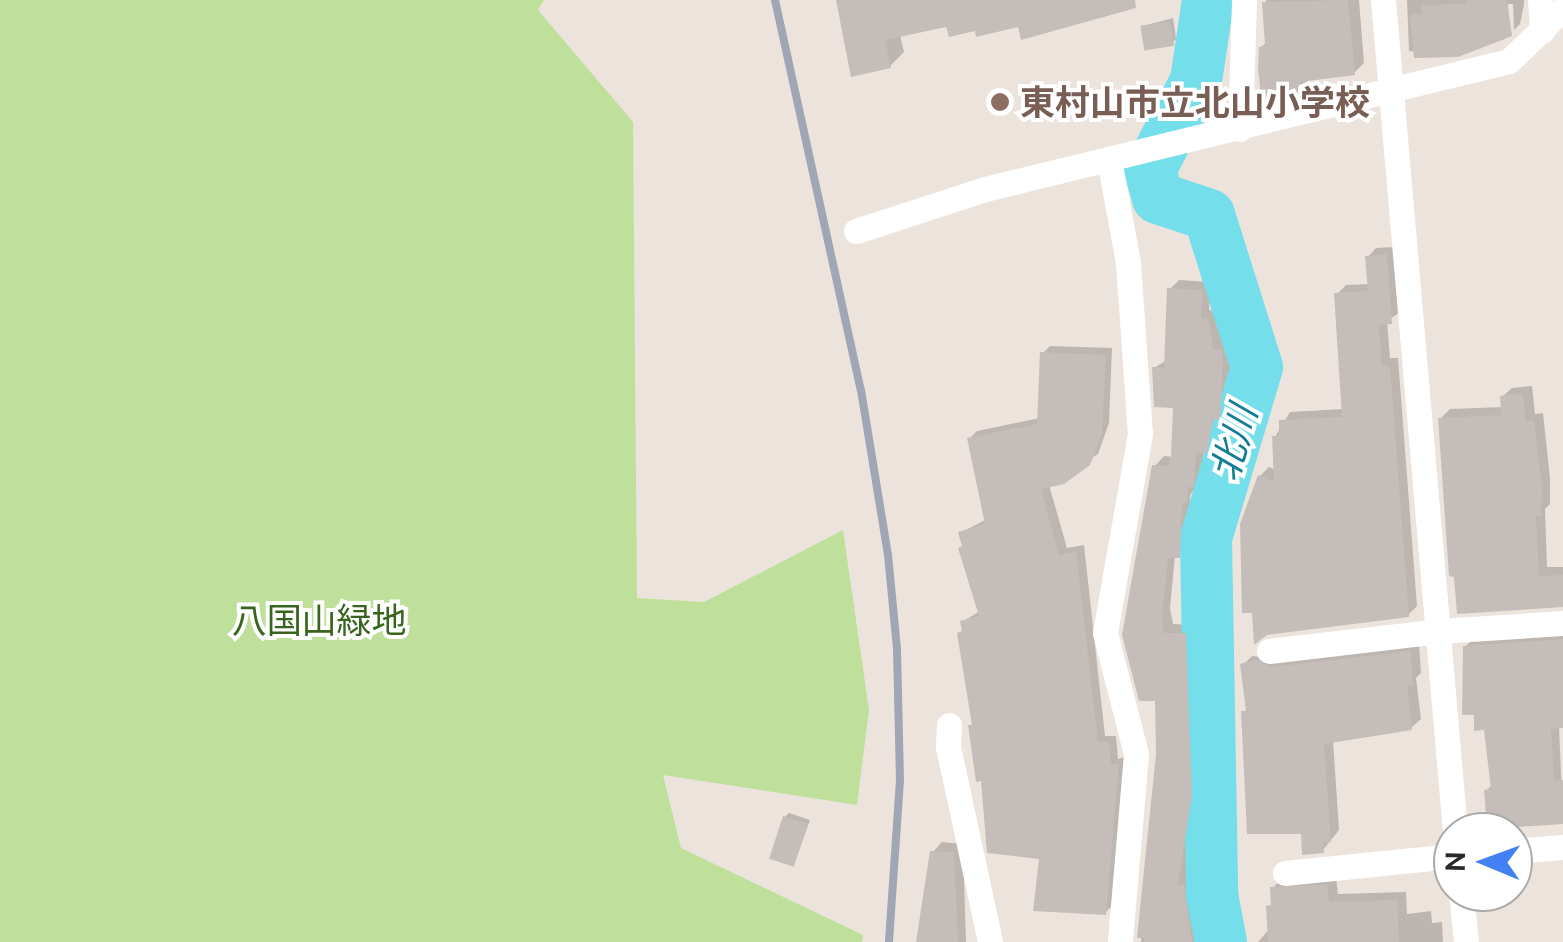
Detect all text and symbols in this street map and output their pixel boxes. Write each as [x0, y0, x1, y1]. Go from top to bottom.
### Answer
place label: 東村山市立北山小学校 [1020, 81, 1370, 123]
marker: 東村山市立北山小学校 [989, 91, 1011, 113]
water label: 北川 [1202, 400, 1266, 486]
park label: 八国山緑地 [232, 599, 406, 641]
north arrow [1433, 812, 1533, 912]
text: N [1439, 851, 1470, 872]

